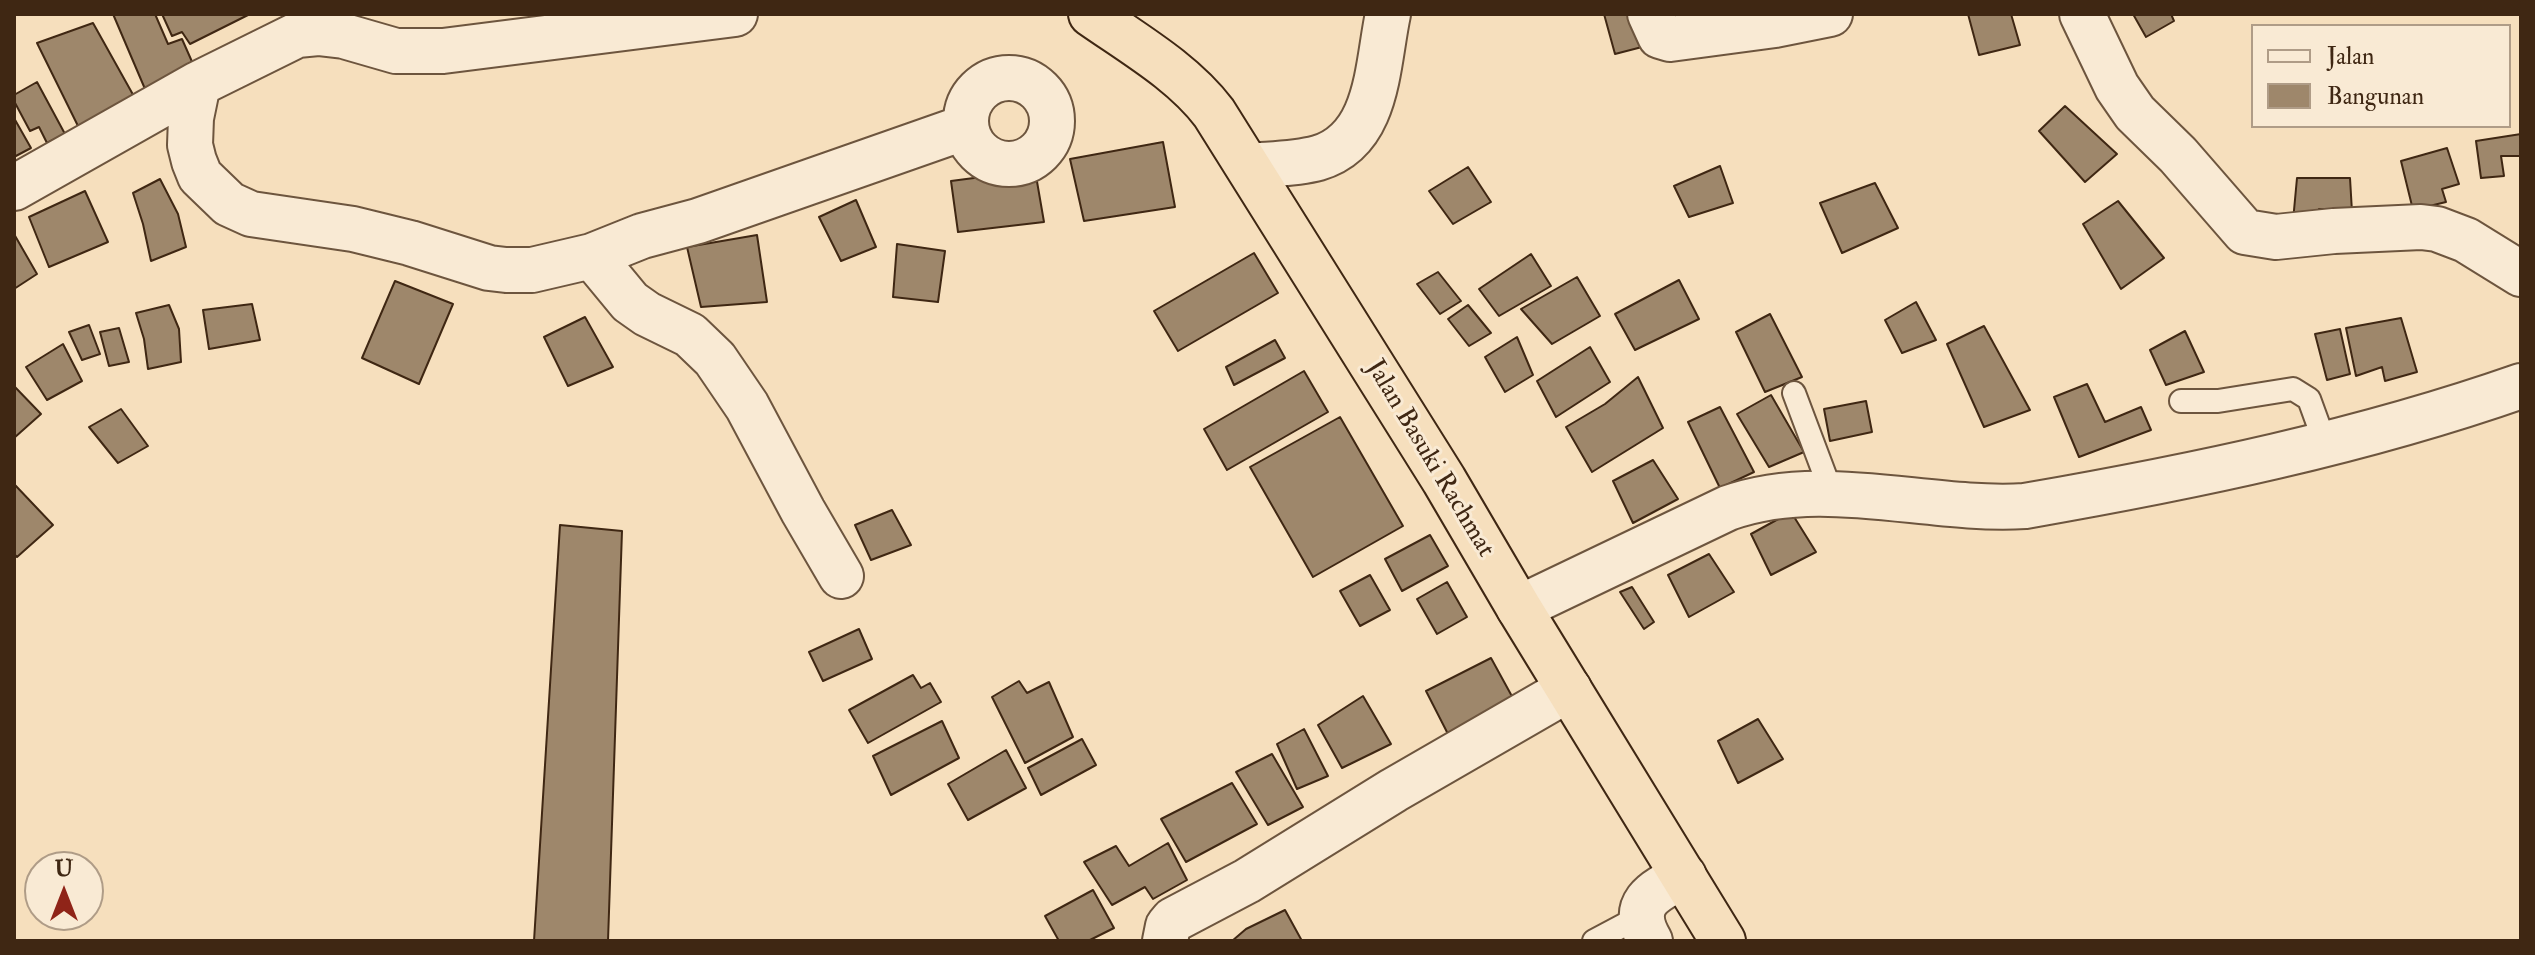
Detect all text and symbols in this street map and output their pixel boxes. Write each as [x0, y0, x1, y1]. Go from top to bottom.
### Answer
legend [2251, 24, 2511, 128]
text: Jalan [2327, 41, 2374, 72]
text: Bangunan [2327, 81, 2424, 112]
street label: Jalan Basuki Rachmat [1358, 355, 1500, 563]
north arrow [24, 851, 104, 931]
text: U [55, 855, 73, 883]

